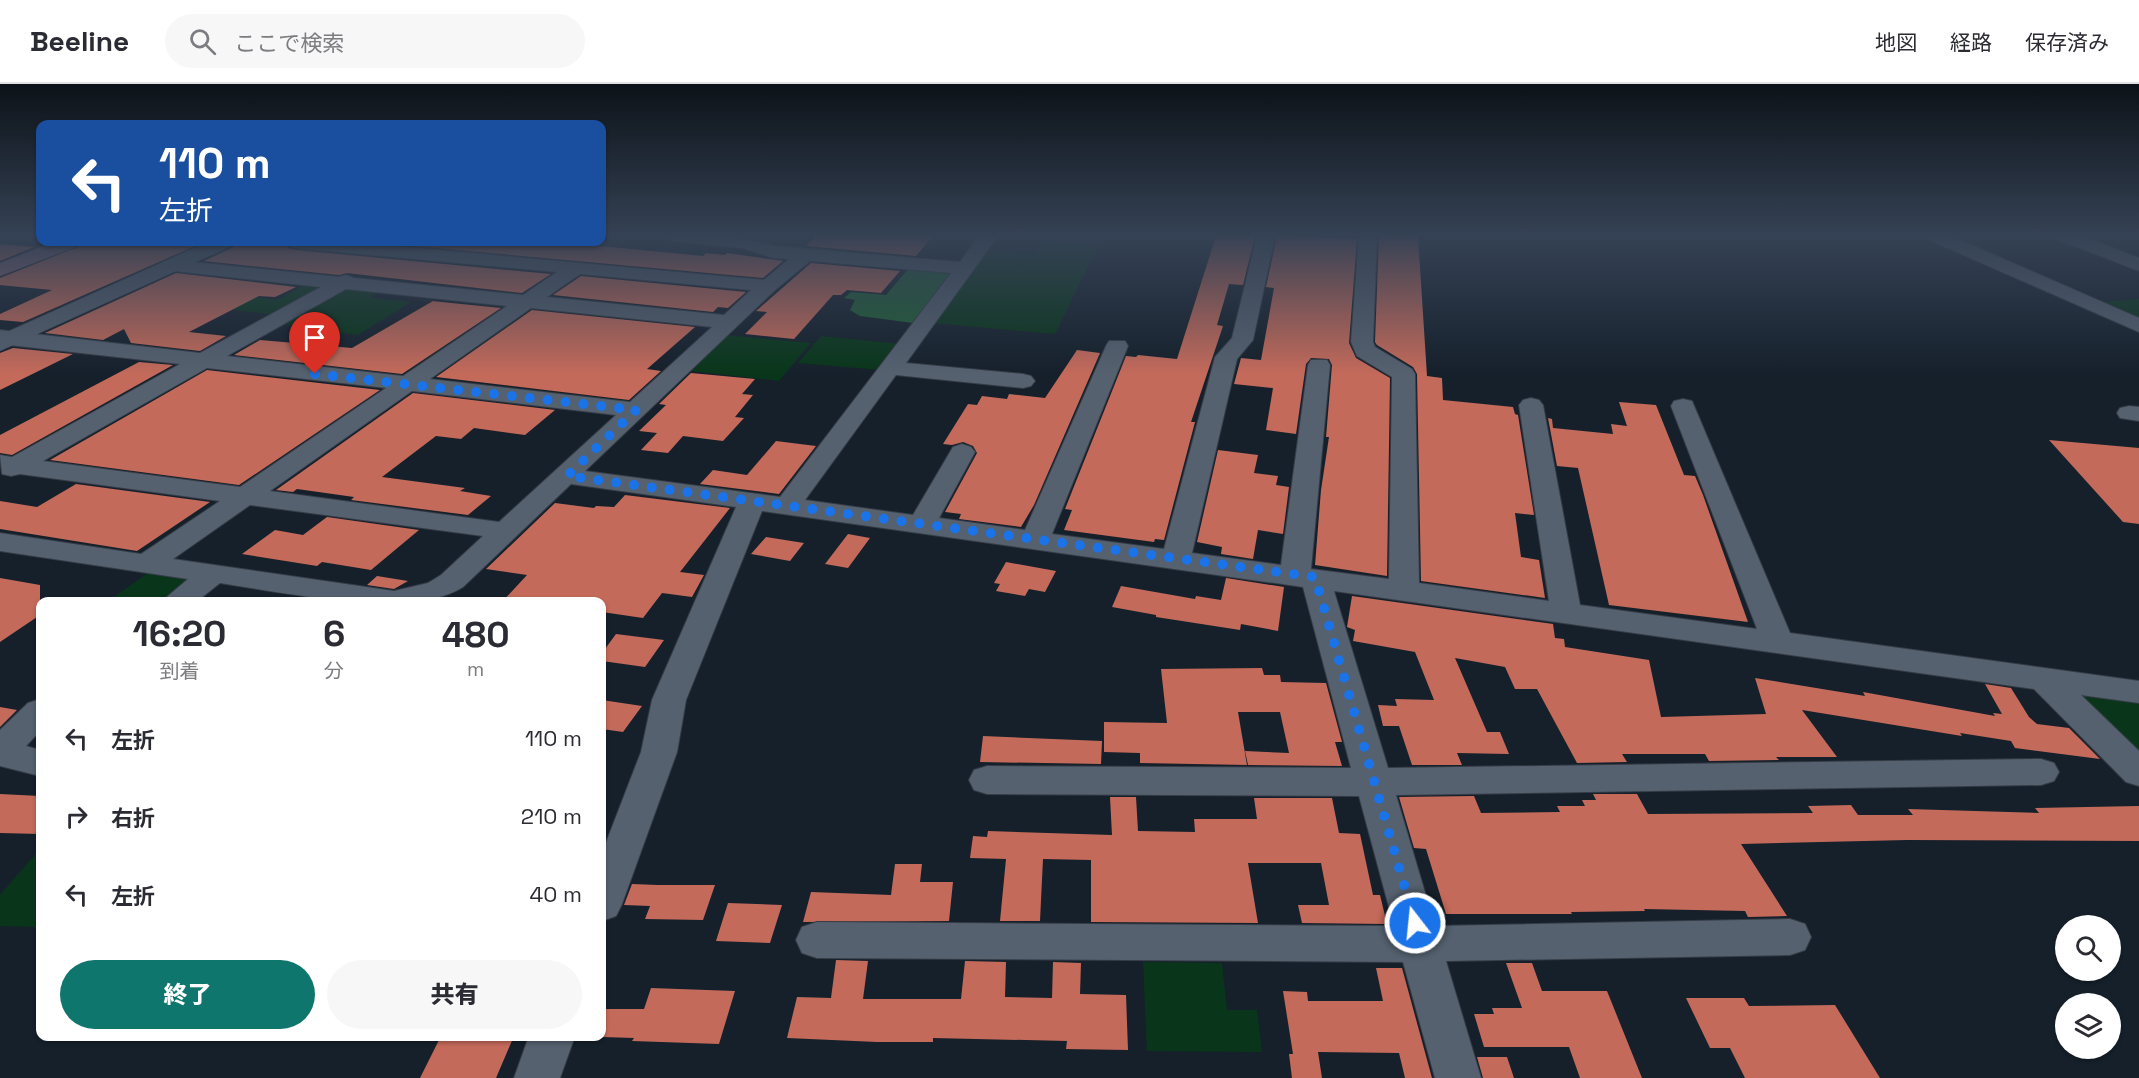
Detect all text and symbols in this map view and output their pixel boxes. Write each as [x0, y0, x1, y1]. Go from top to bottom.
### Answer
search box [165, 14, 585, 68]
text: Beeline [30, 23, 129, 59]
icon: search [186, 25, 219, 58]
text: ここで検索 [234, 29, 344, 57]
text: 地図 [1875, 29, 1917, 56]
text: 経路 [1950, 29, 1992, 56]
text: 保存済み [2025, 29, 2109, 56]
text: 110 m [159, 137, 271, 190]
icon: left [60, 144, 138, 222]
text: 左折 [159, 193, 213, 228]
pin [289, 312, 340, 374]
icon: arrive [298, 321, 331, 354]
text: 16:20 [132, 611, 226, 657]
text: 6 [323, 611, 345, 657]
text: 480 [442, 612, 510, 658]
text: m [467, 656, 484, 682]
text: 到着 [159, 658, 199, 684]
text: 分 [324, 658, 344, 684]
icon: left [60, 722, 93, 755]
text: 110 m [525, 724, 582, 752]
text: 左折 [111, 726, 155, 754]
icon: right [60, 800, 93, 833]
text: 210 m [521, 802, 582, 830]
text: 右折 [111, 804, 155, 832]
icon: left [60, 878, 93, 911]
text: 40 m [530, 880, 582, 908]
text: 左折 [111, 882, 155, 910]
position arrow [1383, 891, 1447, 955]
map controls [2055, 915, 2121, 1059]
button: search [2055, 915, 2121, 981]
button: 終了 [60, 960, 315, 1029]
button: 共有 [327, 960, 582, 1029]
button: layers [2055, 993, 2121, 1059]

